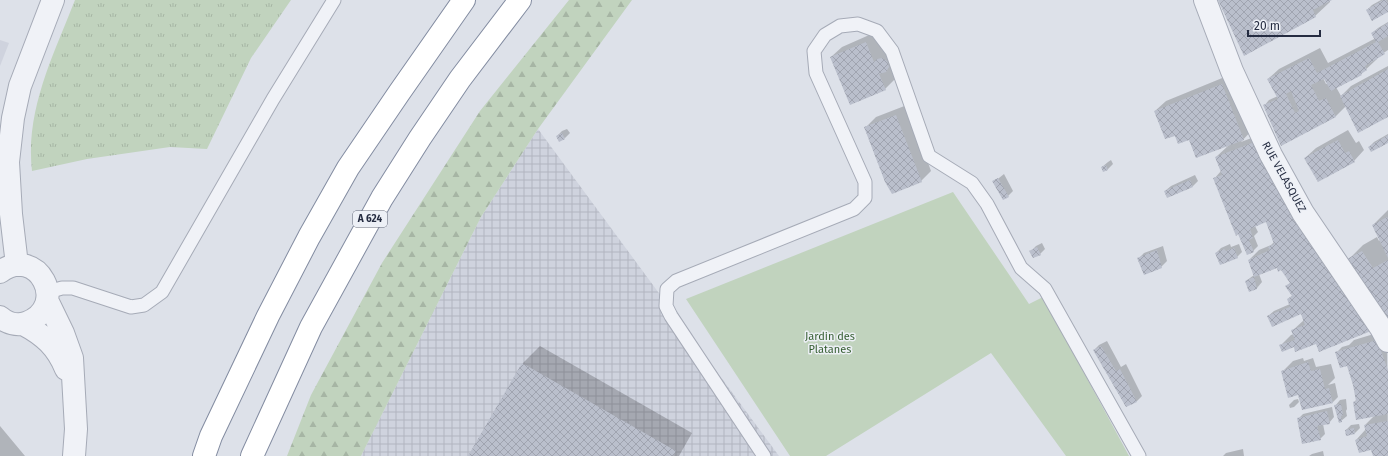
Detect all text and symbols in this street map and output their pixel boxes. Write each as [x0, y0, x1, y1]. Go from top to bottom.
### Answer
scale bar [1248, 12, 1320, 38]
text: 20 m [1254, 19, 1280, 33]
street label: RUE VELASQUEZ [1259, 139, 1309, 215]
road number: A 624 [353, 211, 387, 227]
park label: Jardin des Platanes [805, 330, 855, 356]

